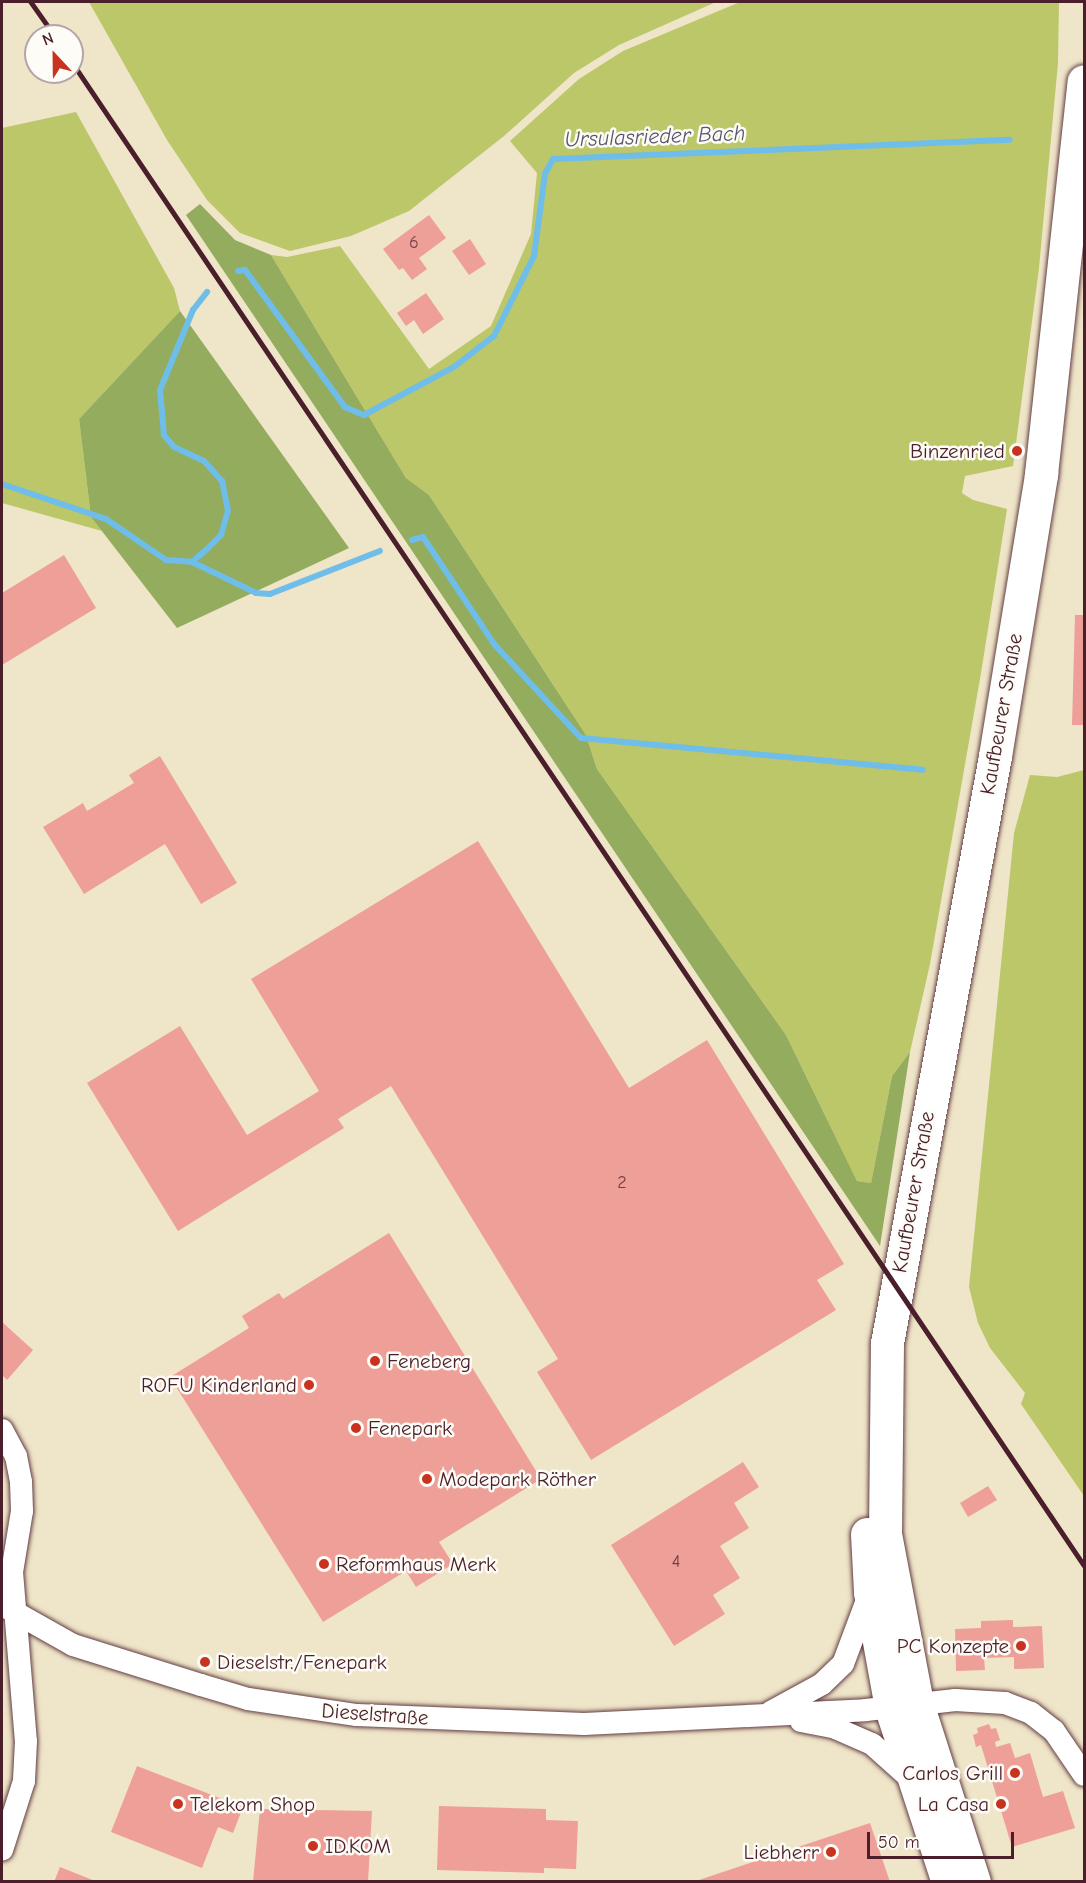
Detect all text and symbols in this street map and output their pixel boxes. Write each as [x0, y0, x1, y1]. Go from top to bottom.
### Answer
north arrow [24, 24, 84, 84]
text: N [40, 29, 56, 49]
water label: Ursulasrieder Bach [564, 121, 746, 153]
house number: 6 [409, 232, 419, 254]
place label: Binzenried [910, 438, 1005, 464]
marker: Binzenried [1010, 444, 1024, 458]
street label: Kaufbeurer Straße [974, 631, 1028, 797]
street label: Kaufbeurer Straße [886, 1109, 940, 1275]
house number: 2 [617, 1172, 627, 1194]
place label: Feneberg [387, 1348, 471, 1374]
marker: Feneberg [368, 1354, 382, 1368]
place label: ROFU Kinderland [141, 1372, 297, 1398]
marker: ROFU Kinderland [302, 1378, 316, 1392]
place label: Fenepark [368, 1415, 452, 1441]
marker: Fenepark [349, 1421, 363, 1435]
place label: Modepark Röther [439, 1466, 596, 1492]
marker: Modepark Röther [420, 1472, 434, 1486]
place label: Reformhaus Merk [336, 1551, 496, 1577]
house number: 4 [672, 1551, 680, 1573]
marker: Reformhaus Merk [317, 1557, 331, 1571]
place label: PC Konzepte [897, 1633, 1009, 1659]
marker: PC Konzepte [1014, 1639, 1028, 1653]
place label: Dieselstr./Fenepark [217, 1649, 387, 1675]
marker: Dieselstr./Fenepark [198, 1655, 212, 1669]
street label: Dieselstraße [321, 1698, 429, 1730]
place label: Carlos Grill [902, 1760, 1003, 1786]
marker: Carlos Grill [1008, 1766, 1022, 1780]
place label: Telekom Shop [190, 1791, 315, 1817]
place label: La Casa [918, 1791, 989, 1817]
marker: Telekom Shop [171, 1797, 185, 1811]
marker: La Casa [994, 1797, 1008, 1811]
scale bar [870, 1820, 1017, 1858]
text: 50 m [878, 1832, 920, 1853]
place label: ID.KOM [325, 1833, 391, 1859]
marker: ID.KOM [306, 1839, 320, 1853]
place label: Liebherr [744, 1839, 819, 1865]
marker: Liebherr [824, 1845, 838, 1859]

